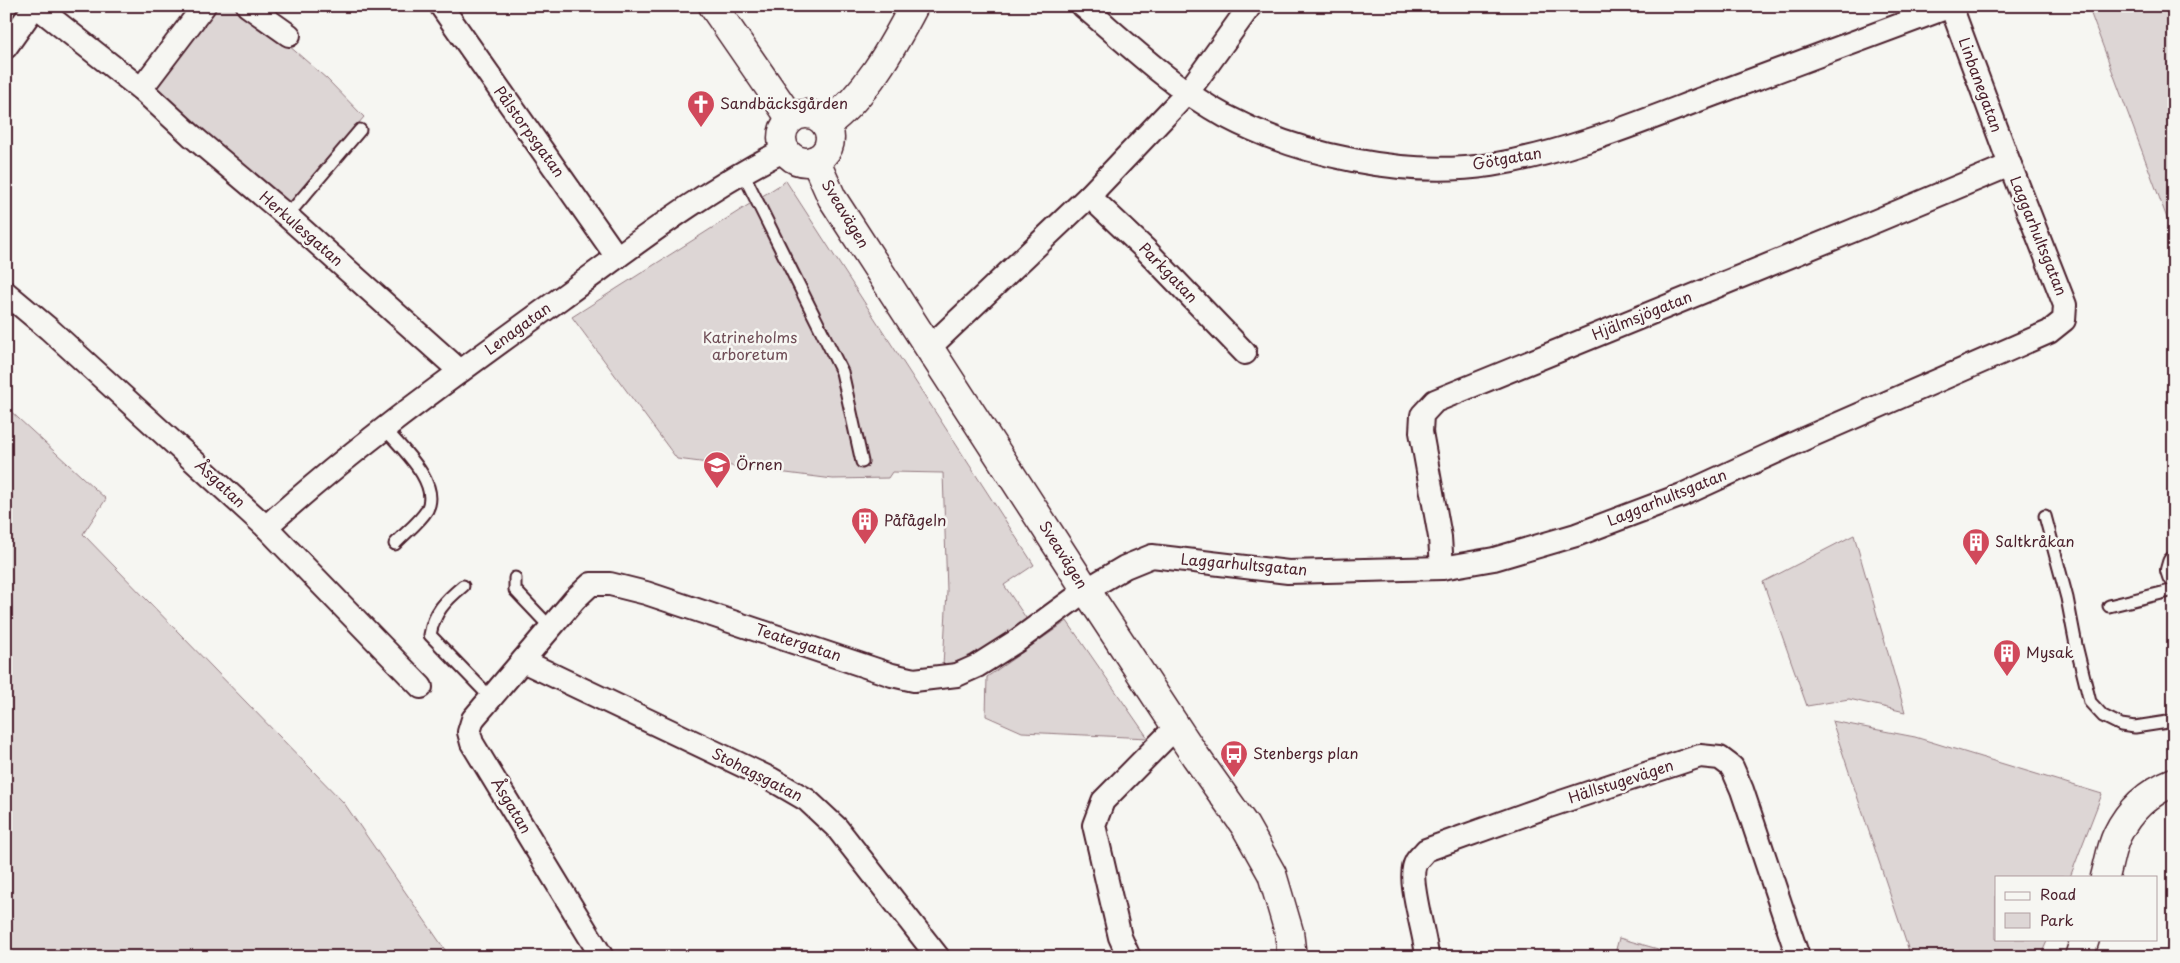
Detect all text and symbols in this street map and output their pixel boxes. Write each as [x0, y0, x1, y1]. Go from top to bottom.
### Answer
street label: Linbanegatan [1954, 34, 2009, 135]
street label: Pålstorpsgatan [489, 81, 571, 181]
church icon: Sandbäcksgården [686, 89, 716, 128]
place label: Sandbäcksgården [720, 91, 848, 114]
street label: Götgatan [1470, 140, 1543, 175]
street label: Laggarhultsgatan [2005, 172, 2074, 299]
street label: Sveavägen [817, 174, 876, 252]
street label: Herkulesgatan [255, 185, 349, 271]
street label: Parkgatan [1134, 237, 1204, 307]
street label: Hjälmsjögatan [1588, 284, 1695, 345]
street label: Lenagatan [479, 296, 555, 360]
park label: Katrineholms arboretum [703, 325, 797, 365]
school or university icon: Örnen [702, 450, 732, 489]
place label: Örnen [736, 452, 783, 475]
street label: Åsgatan [191, 453, 251, 512]
street label: Laggarhultsgatan [1603, 462, 1730, 531]
building icon: Påfågeln [850, 506, 880, 545]
place label: Påfågeln [884, 508, 946, 531]
street label: Sveavägen [1034, 516, 1094, 593]
building icon: Saltkråkan [1961, 527, 1991, 566]
place label: Saltkråkan [1995, 529, 2075, 552]
street label: Laggarhultsgatan [1180, 547, 1308, 580]
street label: Teatergatan [752, 617, 845, 666]
building icon: Mysak [1992, 638, 2022, 677]
place label: Mysak [2026, 640, 2074, 663]
bus stop icon: Stenbergs plan [1219, 739, 1249, 778]
street label: Stohagsgatan [708, 741, 807, 806]
place label: Stenbergs plan [1253, 741, 1358, 764]
street label: Hällstugevägen [1565, 753, 1676, 808]
street label: Åsgatan [487, 773, 538, 838]
legend [1995, 876, 2158, 940]
text: Road [2040, 882, 2076, 905]
text: Park [2040, 908, 2074, 931]

